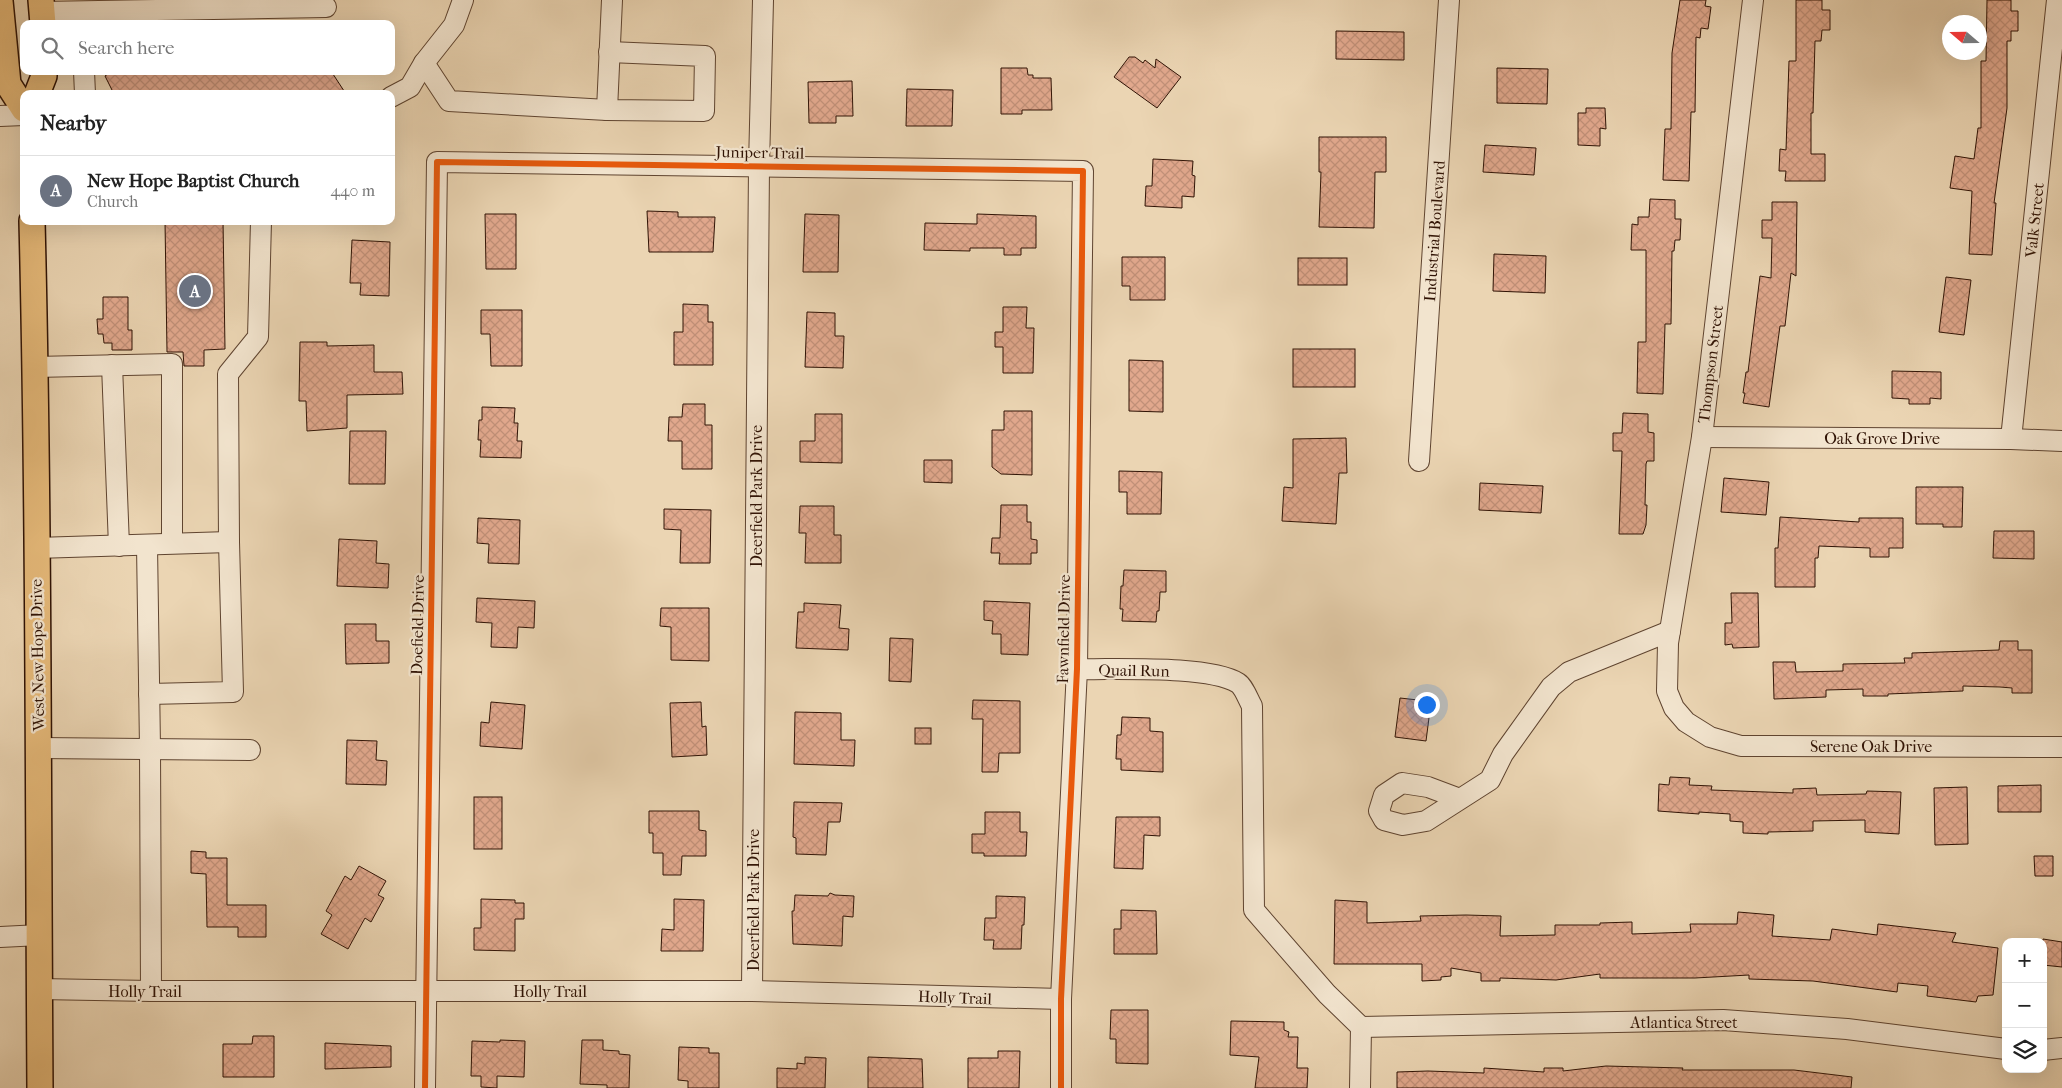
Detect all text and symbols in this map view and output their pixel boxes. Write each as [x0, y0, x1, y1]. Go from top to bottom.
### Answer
north arrow [1942, 15, 1987, 60]
search box [20, 20, 395, 75]
icon: search [38, 34, 66, 62]
text: Search here [78, 37, 174, 59]
text: Nearby [40, 111, 106, 135]
street label: Juniper Trail [713, 142, 805, 163]
street label: Industrial Boulevard [1420, 159, 1449, 302]
text: New Hope Baptist Church [87, 170, 299, 192]
text: A [51, 181, 61, 200]
text: 440 m [330, 181, 375, 200]
street label: Valk Street [2021, 181, 2048, 259]
text: Church [87, 192, 138, 211]
pin: A [179, 272, 211, 310]
street label: Thompson Street [1694, 304, 1727, 424]
street label: Deerfield Park Drive [747, 425, 766, 567]
street label: Oak Grove Drive [1824, 429, 1940, 448]
street label: Doefield Drive [407, 574, 428, 675]
street label: Fawnfield Drive [1053, 574, 1074, 684]
street label: West New Hope Drive [27, 579, 48, 732]
street label: Quail Run [1098, 660, 1170, 681]
your location [1414, 692, 1440, 718]
street label: Serene Oak Drive [1810, 737, 1932, 756]
street label: Deerfield Park Drive [744, 829, 763, 971]
map controls [2002, 938, 2047, 1073]
button: + [2002, 938, 2047, 983]
street label: Holly Trail [108, 982, 183, 1001]
street label: Holly Trail [513, 982, 588, 1001]
button: − [2002, 983, 2047, 1028]
street label: Holly Trail [918, 987, 993, 1008]
street label: Atlantica Street [1629, 1013, 1738, 1032]
button: layers [2002, 1028, 2047, 1073]

